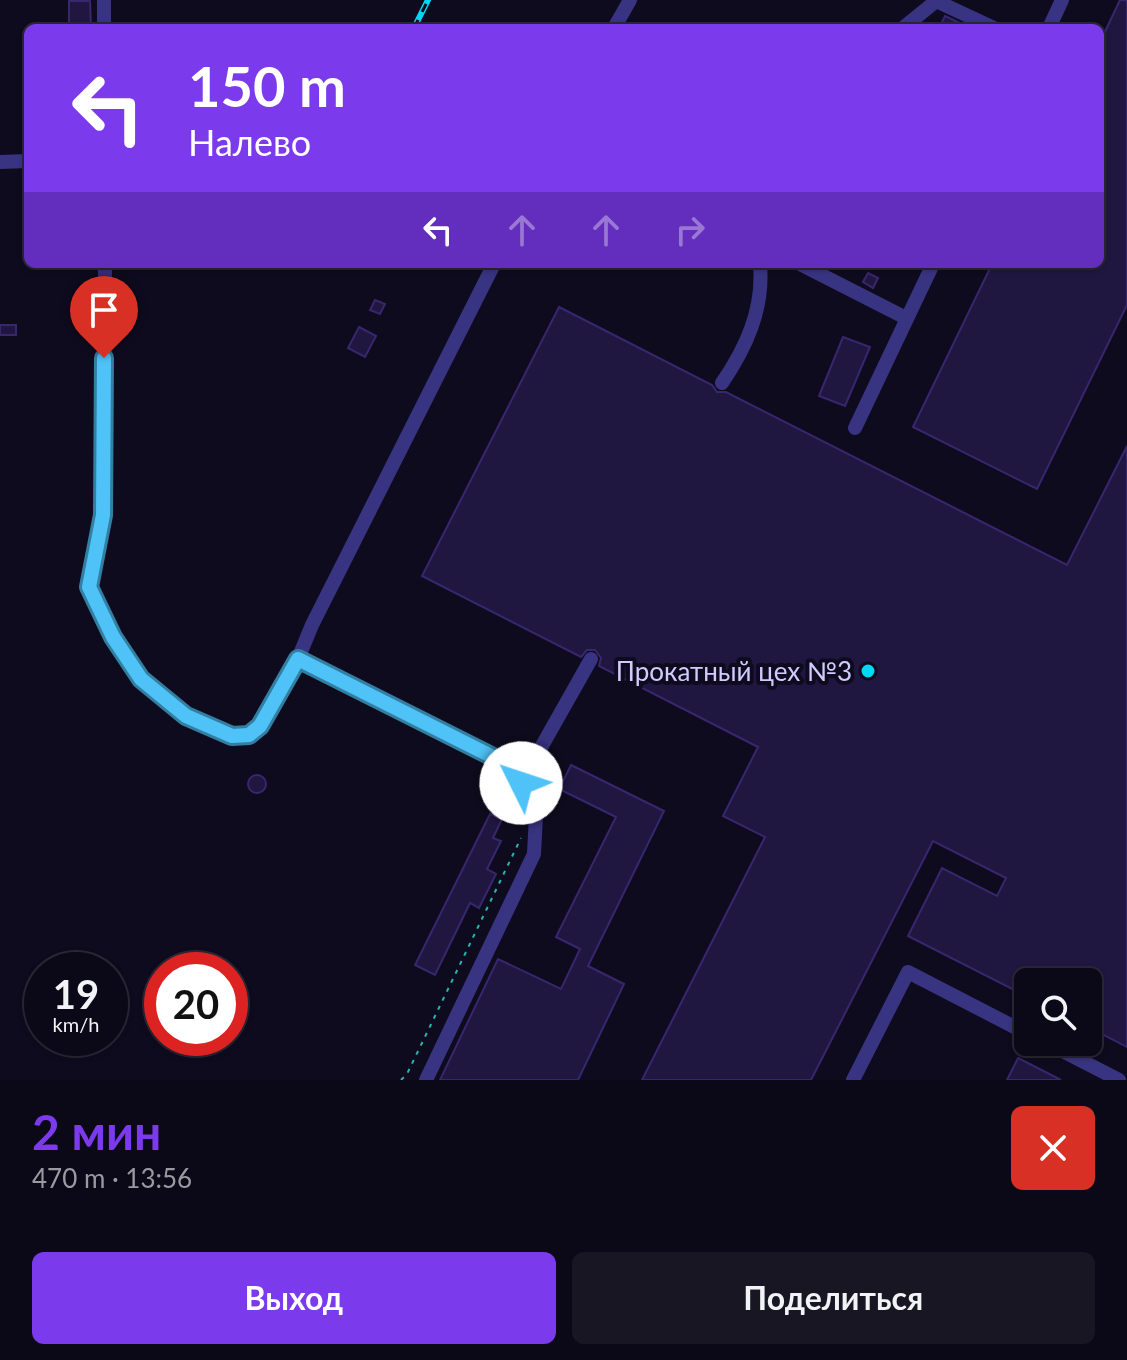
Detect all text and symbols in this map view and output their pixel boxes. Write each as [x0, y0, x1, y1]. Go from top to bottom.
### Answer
text: 150 m [188, 52, 346, 119]
icon: left [56, 56, 160, 160]
text: Налево [188, 120, 311, 164]
icon: left [416, 208, 460, 252]
icon: ahead [500, 208, 544, 252]
icon: ahead [584, 208, 628, 252]
icon: right [668, 208, 712, 252]
pin [70, 276, 138, 358]
icon: arrive [82, 288, 126, 332]
place label: Прокатный цех №3 [616, 655, 852, 687]
marker: Прокатный цех №3 [859, 662, 877, 680]
position arrow [479, 741, 563, 825]
speed limit sign: 20 [144, 952, 248, 1056]
map controls [1014, 968, 1102, 1056]
button: search [1014, 968, 1102, 1056]
text: 19 [53, 970, 99, 1018]
text: km/h [53, 1012, 99, 1036]
text: 2 мин [32, 1103, 161, 1160]
button: close [1011, 1106, 1095, 1190]
text: 470 m · 13:56 [32, 1162, 192, 1194]
button: Выход [32, 1252, 556, 1344]
button: Поделиться [572, 1252, 1095, 1344]

